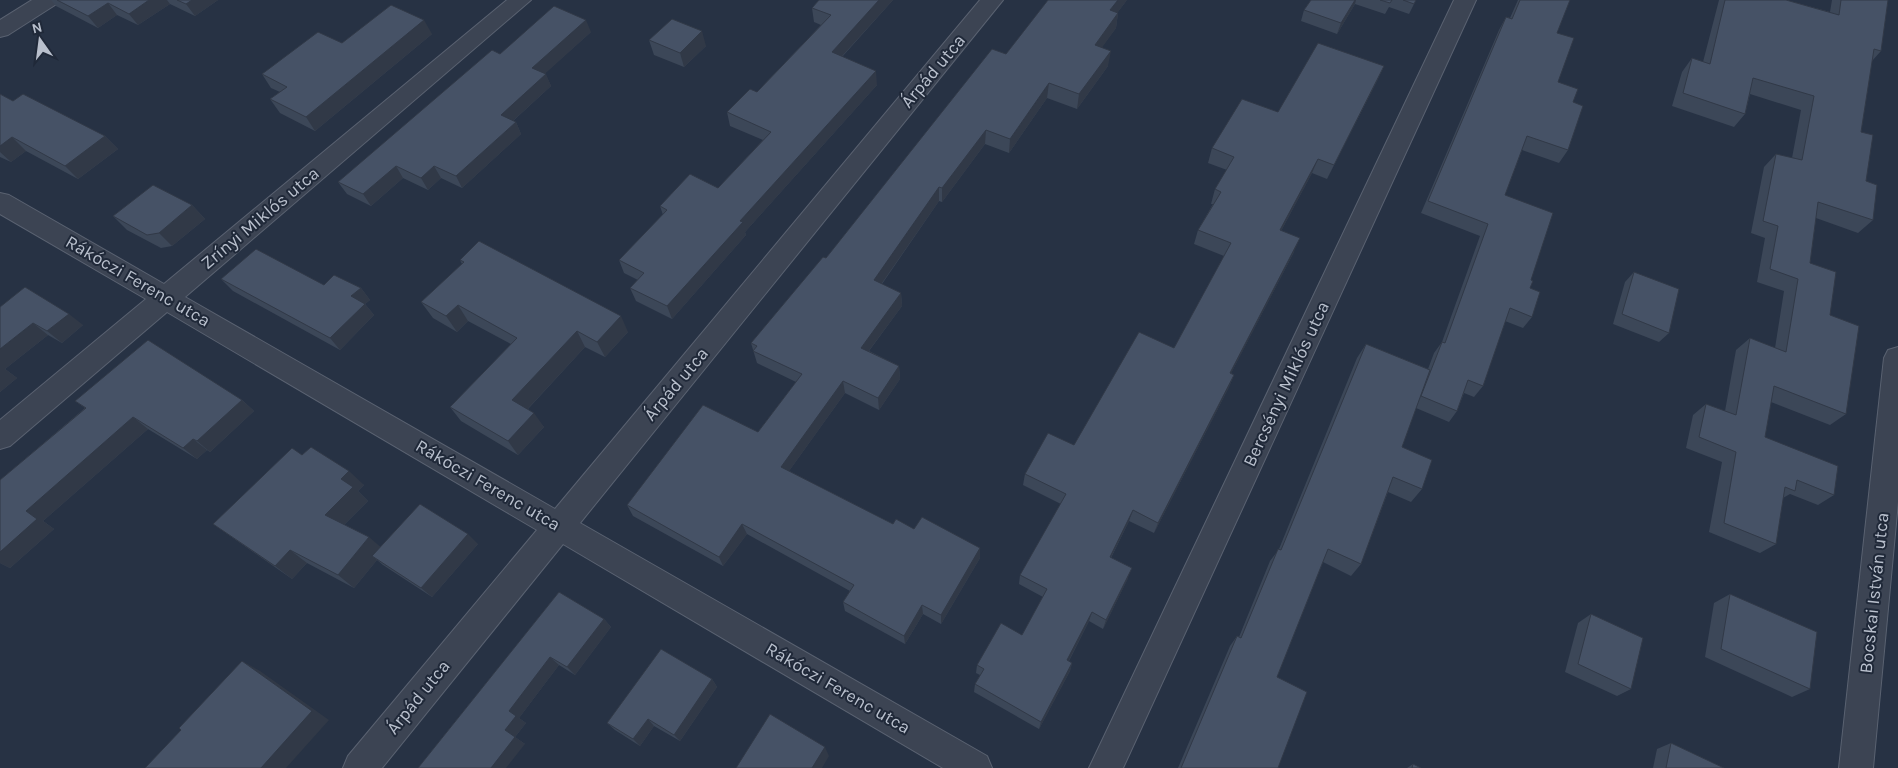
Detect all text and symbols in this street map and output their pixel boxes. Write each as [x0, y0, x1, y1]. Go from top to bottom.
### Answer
north arrow [15, 15, 65, 65]
text: N [30, 18, 44, 37]
street label: Árpád utca [895, 29, 970, 112]
street label: Zrínyi Miklós utca [196, 162, 324, 274]
street label: Rákóczi Ferenc utca [62, 231, 214, 331]
street label: Bercsényi Miklós utca [1238, 298, 1334, 470]
street label: Árpád utca [638, 342, 713, 425]
street label: Rákóczi Ferenc utca [412, 435, 564, 535]
street label: Bocskai István utca [1855, 511, 1893, 675]
street label: Rákóczi Ferenc utca [762, 638, 914, 738]
street label: Árpád utca [381, 655, 455, 739]

